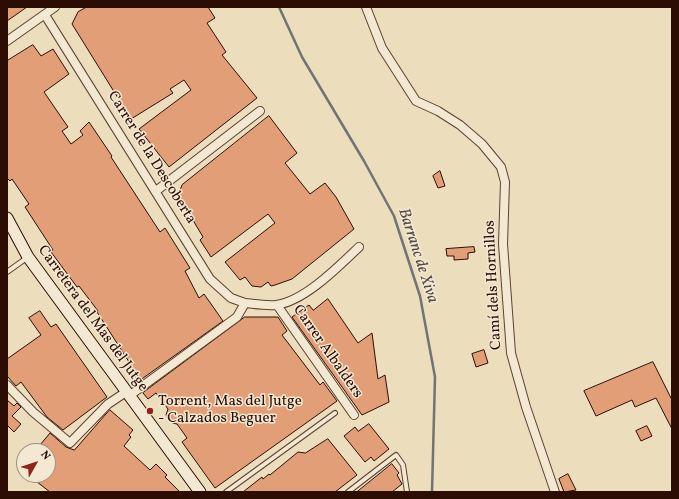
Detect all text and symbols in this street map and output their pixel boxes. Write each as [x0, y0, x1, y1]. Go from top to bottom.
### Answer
street label: Carrer de la Descoberta [103, 88, 199, 228]
water label: Barranc de Xiva [393, 206, 441, 306]
street label: Camí dels Hornillos [482, 220, 506, 350]
street label: Carretera del Mas del Jutge [33, 242, 151, 396]
street label: Carrer Albalders [288, 302, 366, 402]
place label: Torrent, Mas del Jutge - Calzados Beguer [158, 393, 302, 428]
marker: Torrent, Mas del Jutge - Calzados Beguer [145, 406, 155, 416]
north arrow [16, 443, 56, 483]
text: N [37, 448, 53, 464]

